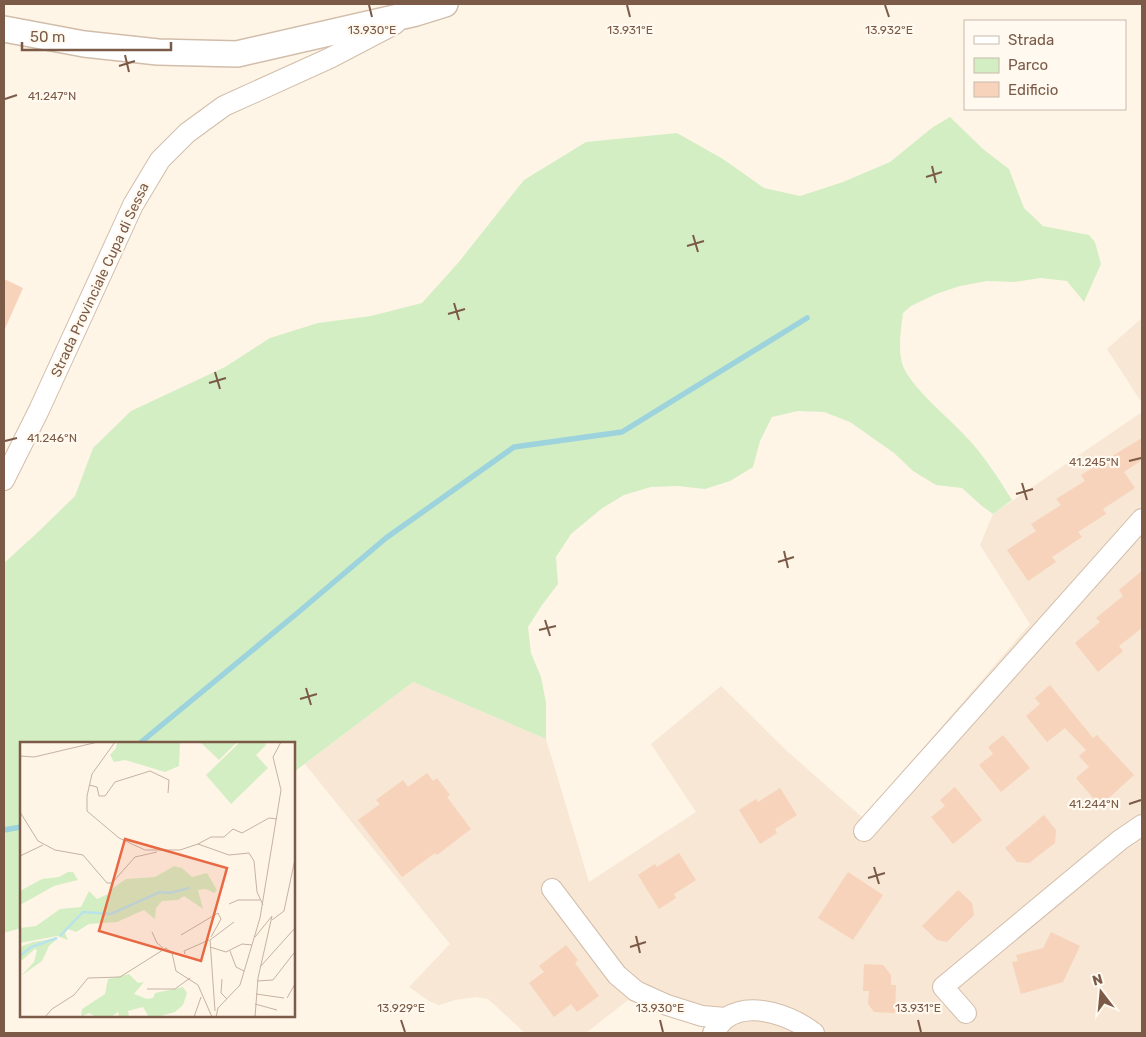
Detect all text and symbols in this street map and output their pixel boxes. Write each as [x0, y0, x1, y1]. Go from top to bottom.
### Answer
scale bar [22, 20, 171, 52]
legend [964, 20, 1126, 110]
text: 13.930°E [348, 23, 396, 37]
text: 13.931°E [607, 23, 653, 37]
text: 13.932°E [865, 23, 913, 37]
text: 50 m [30, 28, 65, 46]
text: Strada [1008, 31, 1054, 49]
text: Parco [1008, 56, 1048, 74]
text: Edificio [1008, 81, 1058, 99]
text: 41.247°N [28, 89, 76, 103]
street label: Strada Provinciale Cupa di Sessa [47, 180, 153, 380]
text: 41.246°N [27, 431, 77, 445]
text: 41.245°N [1069, 455, 1119, 469]
inset map [20, 742, 295, 1017]
text: 41.244°N [1069, 797, 1119, 811]
north arrow [1076, 967, 1126, 1017]
text: N [1090, 970, 1105, 990]
text: 13.929°E [377, 1001, 425, 1015]
text: 13.930°E [636, 1001, 684, 1015]
text: 13.931°E [895, 1001, 941, 1015]

